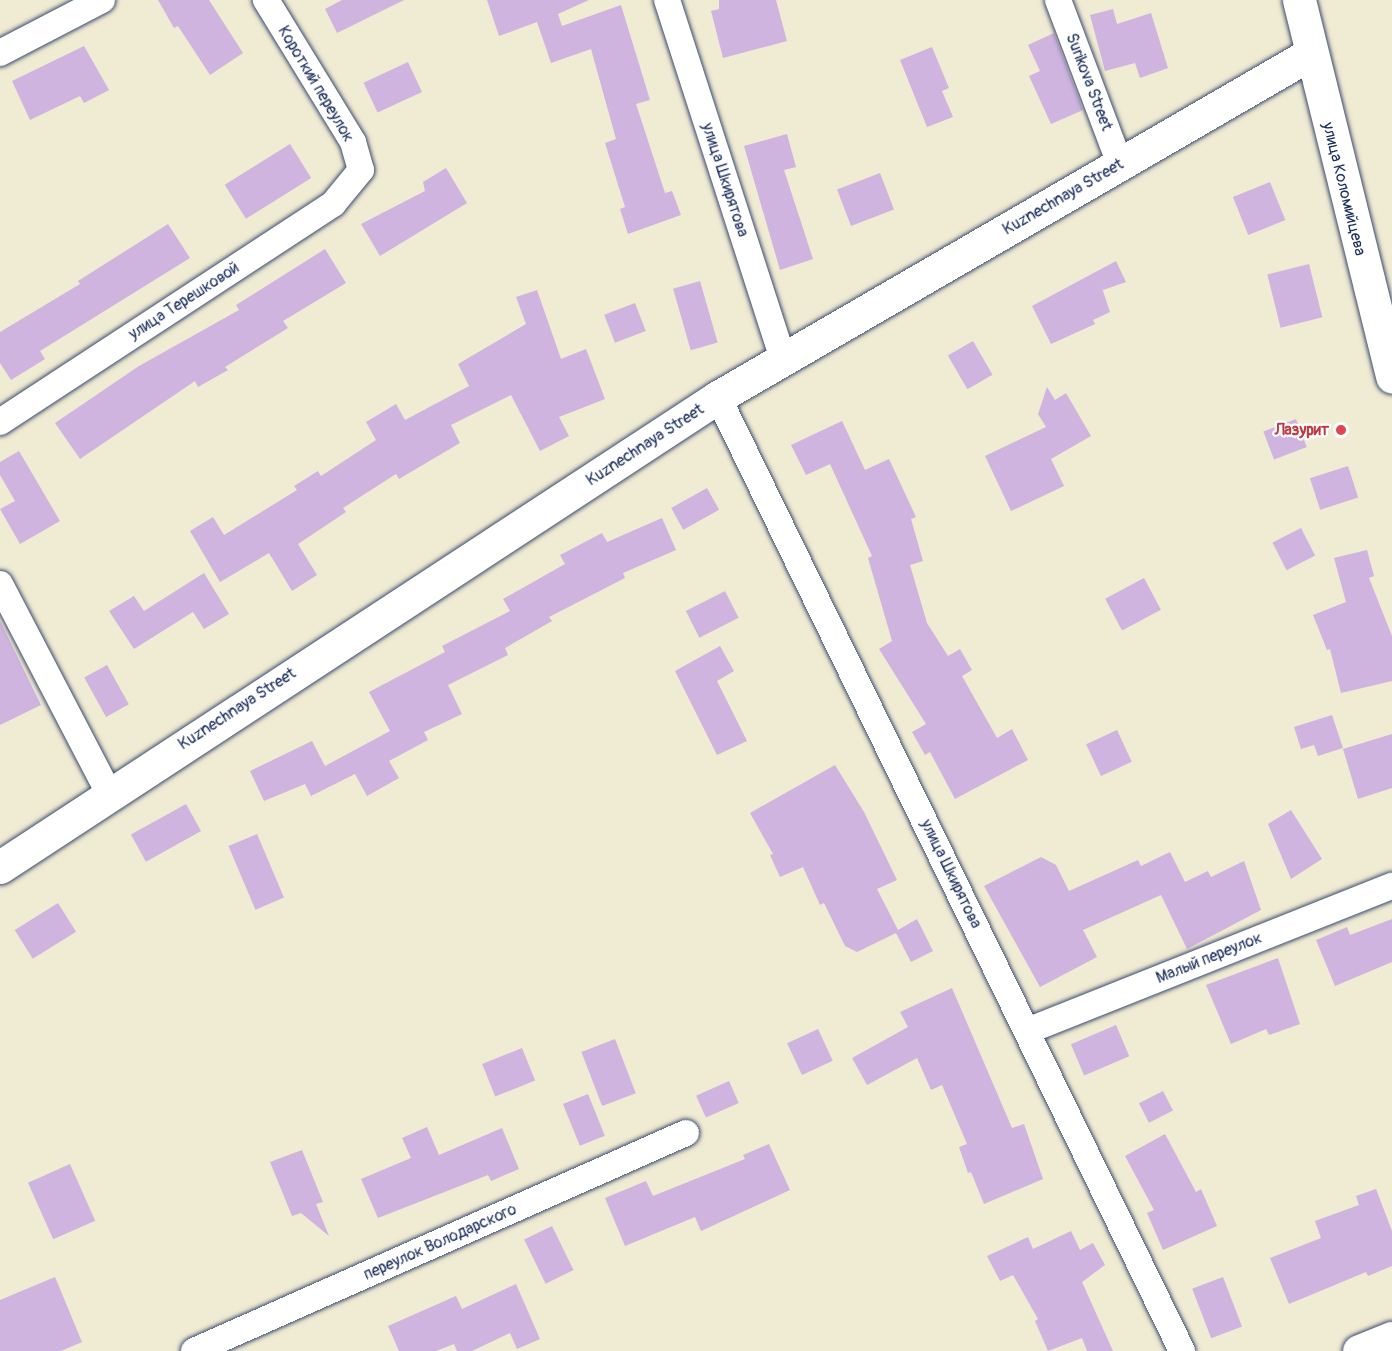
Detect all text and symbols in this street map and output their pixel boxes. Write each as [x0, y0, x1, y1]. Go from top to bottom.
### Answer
street label: Короткий переулок [274, 22, 358, 146]
street label: Surikova Street [1062, 31, 1116, 133]
street label: улица Коломийцева [1318, 120, 1370, 258]
street label: улица Шкирятова [698, 121, 752, 239]
street label: Kuznechnaya Street [999, 155, 1127, 239]
street label: улица Терешковой [125, 258, 243, 344]
street label: Kuznechnaya Street [583, 400, 707, 490]
place label: Лазурит [1275, 420, 1329, 440]
marker: Лазурит [1334, 423, 1348, 437]
street label: Kuznechnaya Street [175, 664, 299, 754]
street label: улица Шкирятова [916, 816, 986, 932]
street label: Малый переулок [1153, 928, 1265, 988]
street label: переулок Володарского [361, 1200, 519, 1284]

